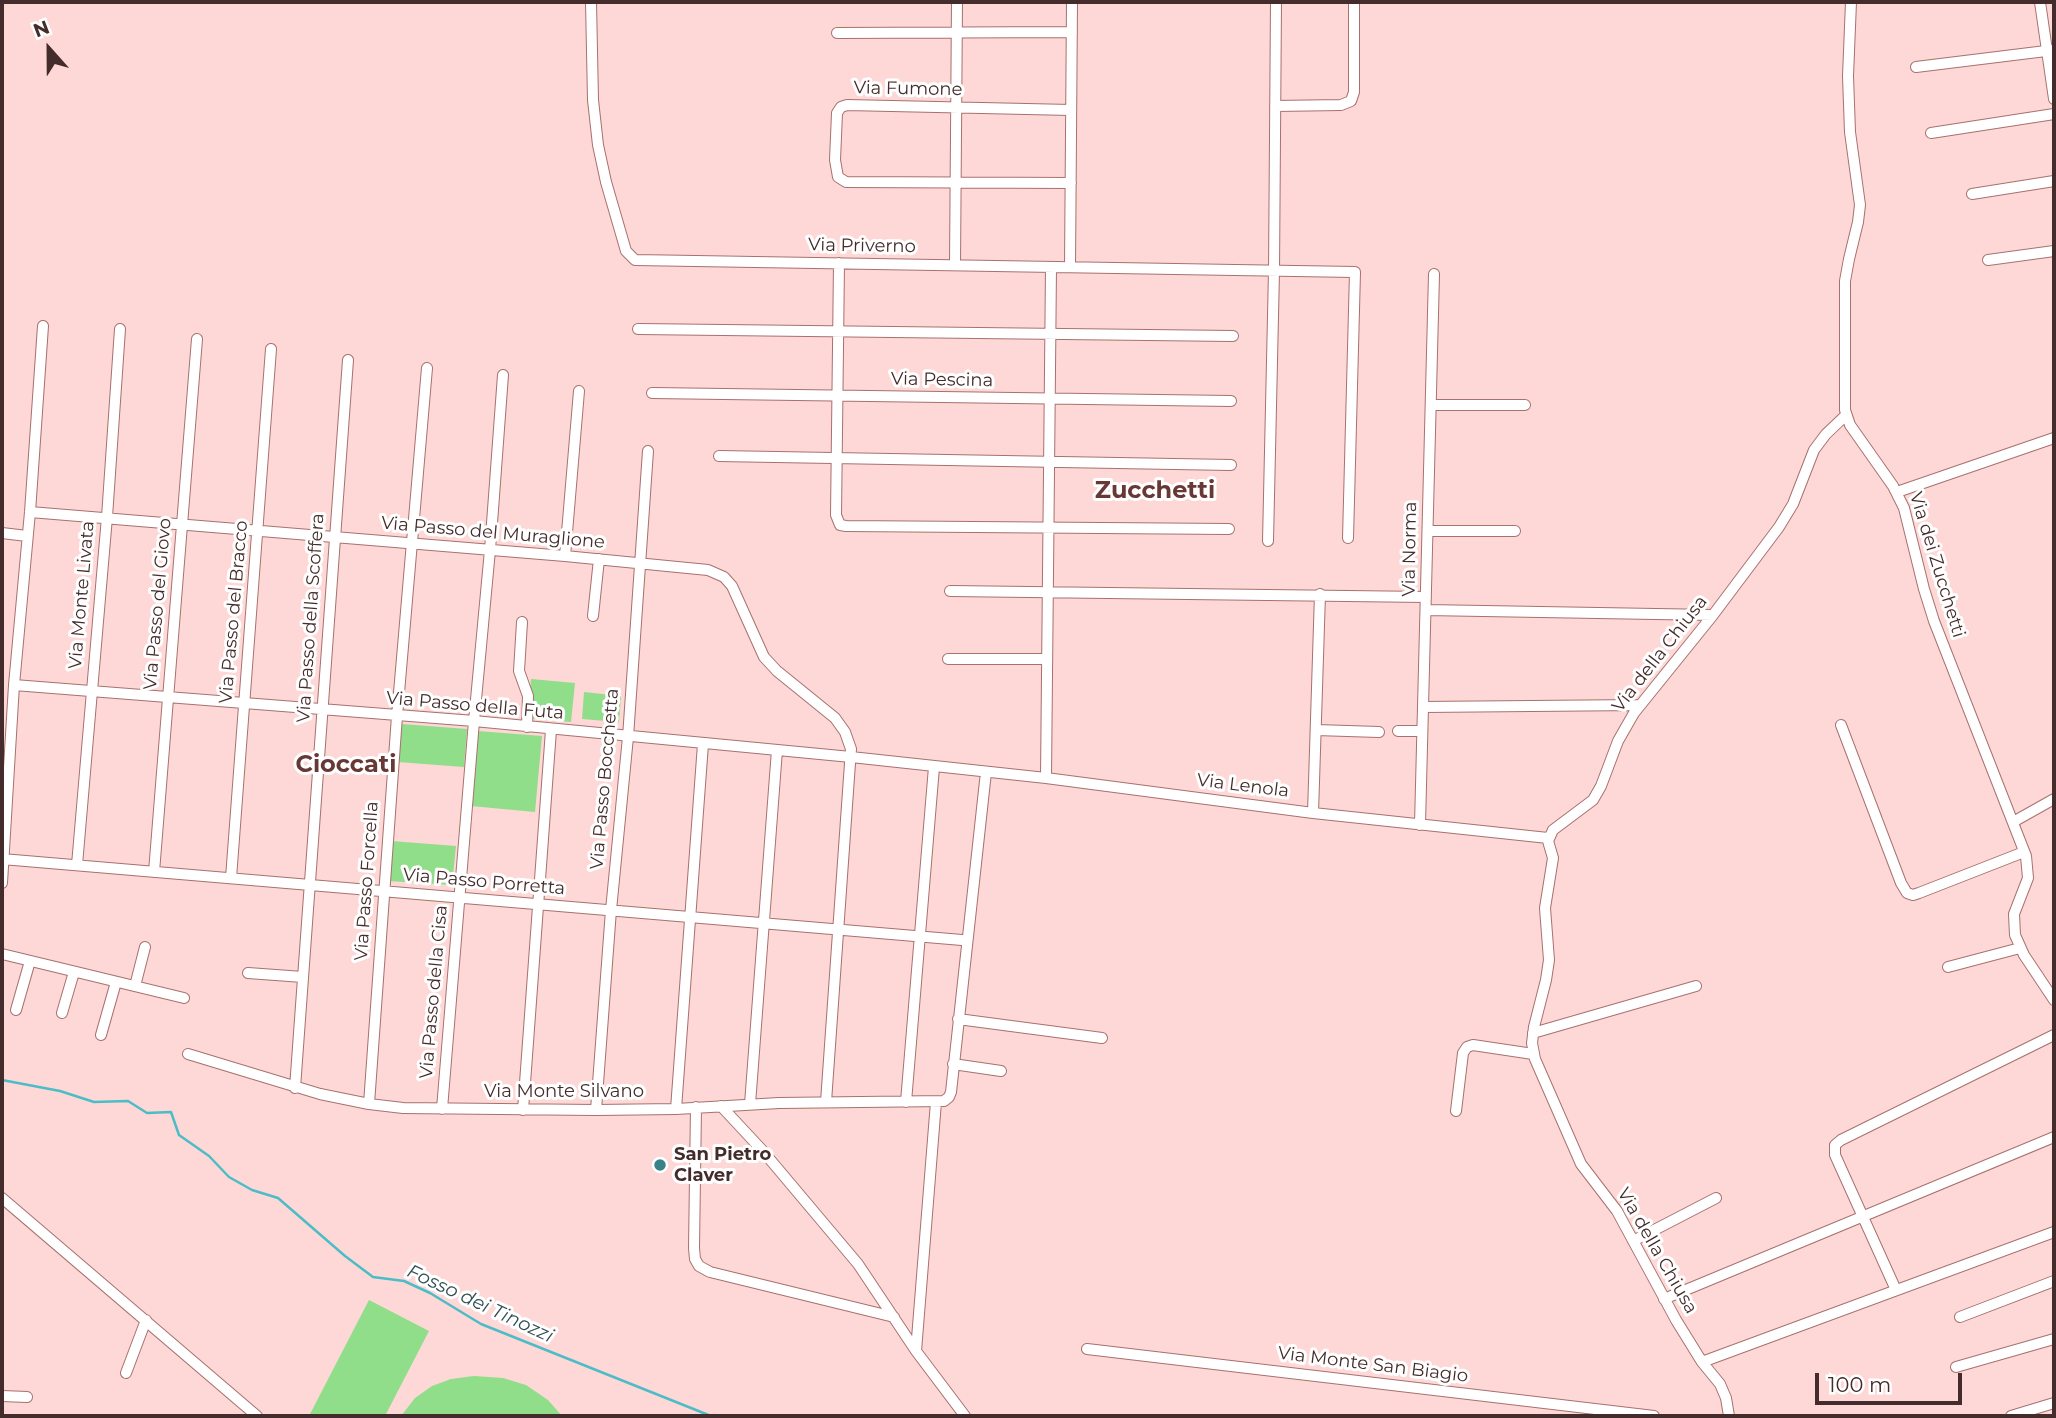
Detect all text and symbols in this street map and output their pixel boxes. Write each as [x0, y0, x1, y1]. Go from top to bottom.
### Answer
north arrow [14, 14, 84, 84]
text: N [30, 15, 53, 42]
street label: Via Fumone [853, 77, 963, 101]
street label: Via Priverno [808, 234, 916, 258]
street label: Via Pescina [891, 368, 993, 392]
district label: Zucchetti [1095, 477, 1215, 505]
street label: Via dei Zucchetti [1905, 490, 1969, 640]
street label: Via Norma [1398, 501, 1422, 597]
street label: Via Passo del Muraglione [380, 512, 606, 554]
street label: Via Passo della Scoffera [293, 513, 329, 723]
street label: Via Passo del Giovo [140, 517, 176, 691]
street label: Via Monte Livata [65, 520, 99, 670]
street label: Via Passo del Bracco [215, 520, 253, 704]
street label: Via della Chiusa [1608, 591, 1712, 717]
street label: Via Passo della Futa [385, 687, 565, 725]
street label: Via Passo Bocchetta [586, 688, 624, 870]
district label: Cioccati [296, 751, 396, 779]
street label: Via Lenola [1196, 770, 1290, 802]
street label: Via Passo Forcella [351, 801, 383, 961]
street label: Via Passo Porretta [402, 864, 566, 900]
street label: Via Passo della Cisa [416, 904, 452, 1080]
street label: Via Monte Silvano [484, 1081, 644, 1103]
place label: San Pietro Claver [674, 1144, 771, 1186]
marker: San Pietro Claver [652, 1157, 668, 1173]
street label: Via della Chiusa [1612, 1184, 1702, 1318]
water label: Fosso dei Tinozzi [403, 1260, 557, 1348]
street label: Via Monte San Biagio [1277, 1343, 1469, 1387]
scale bar [1818, 1358, 1965, 1402]
text: 100 m [1828, 1372, 1891, 1397]

